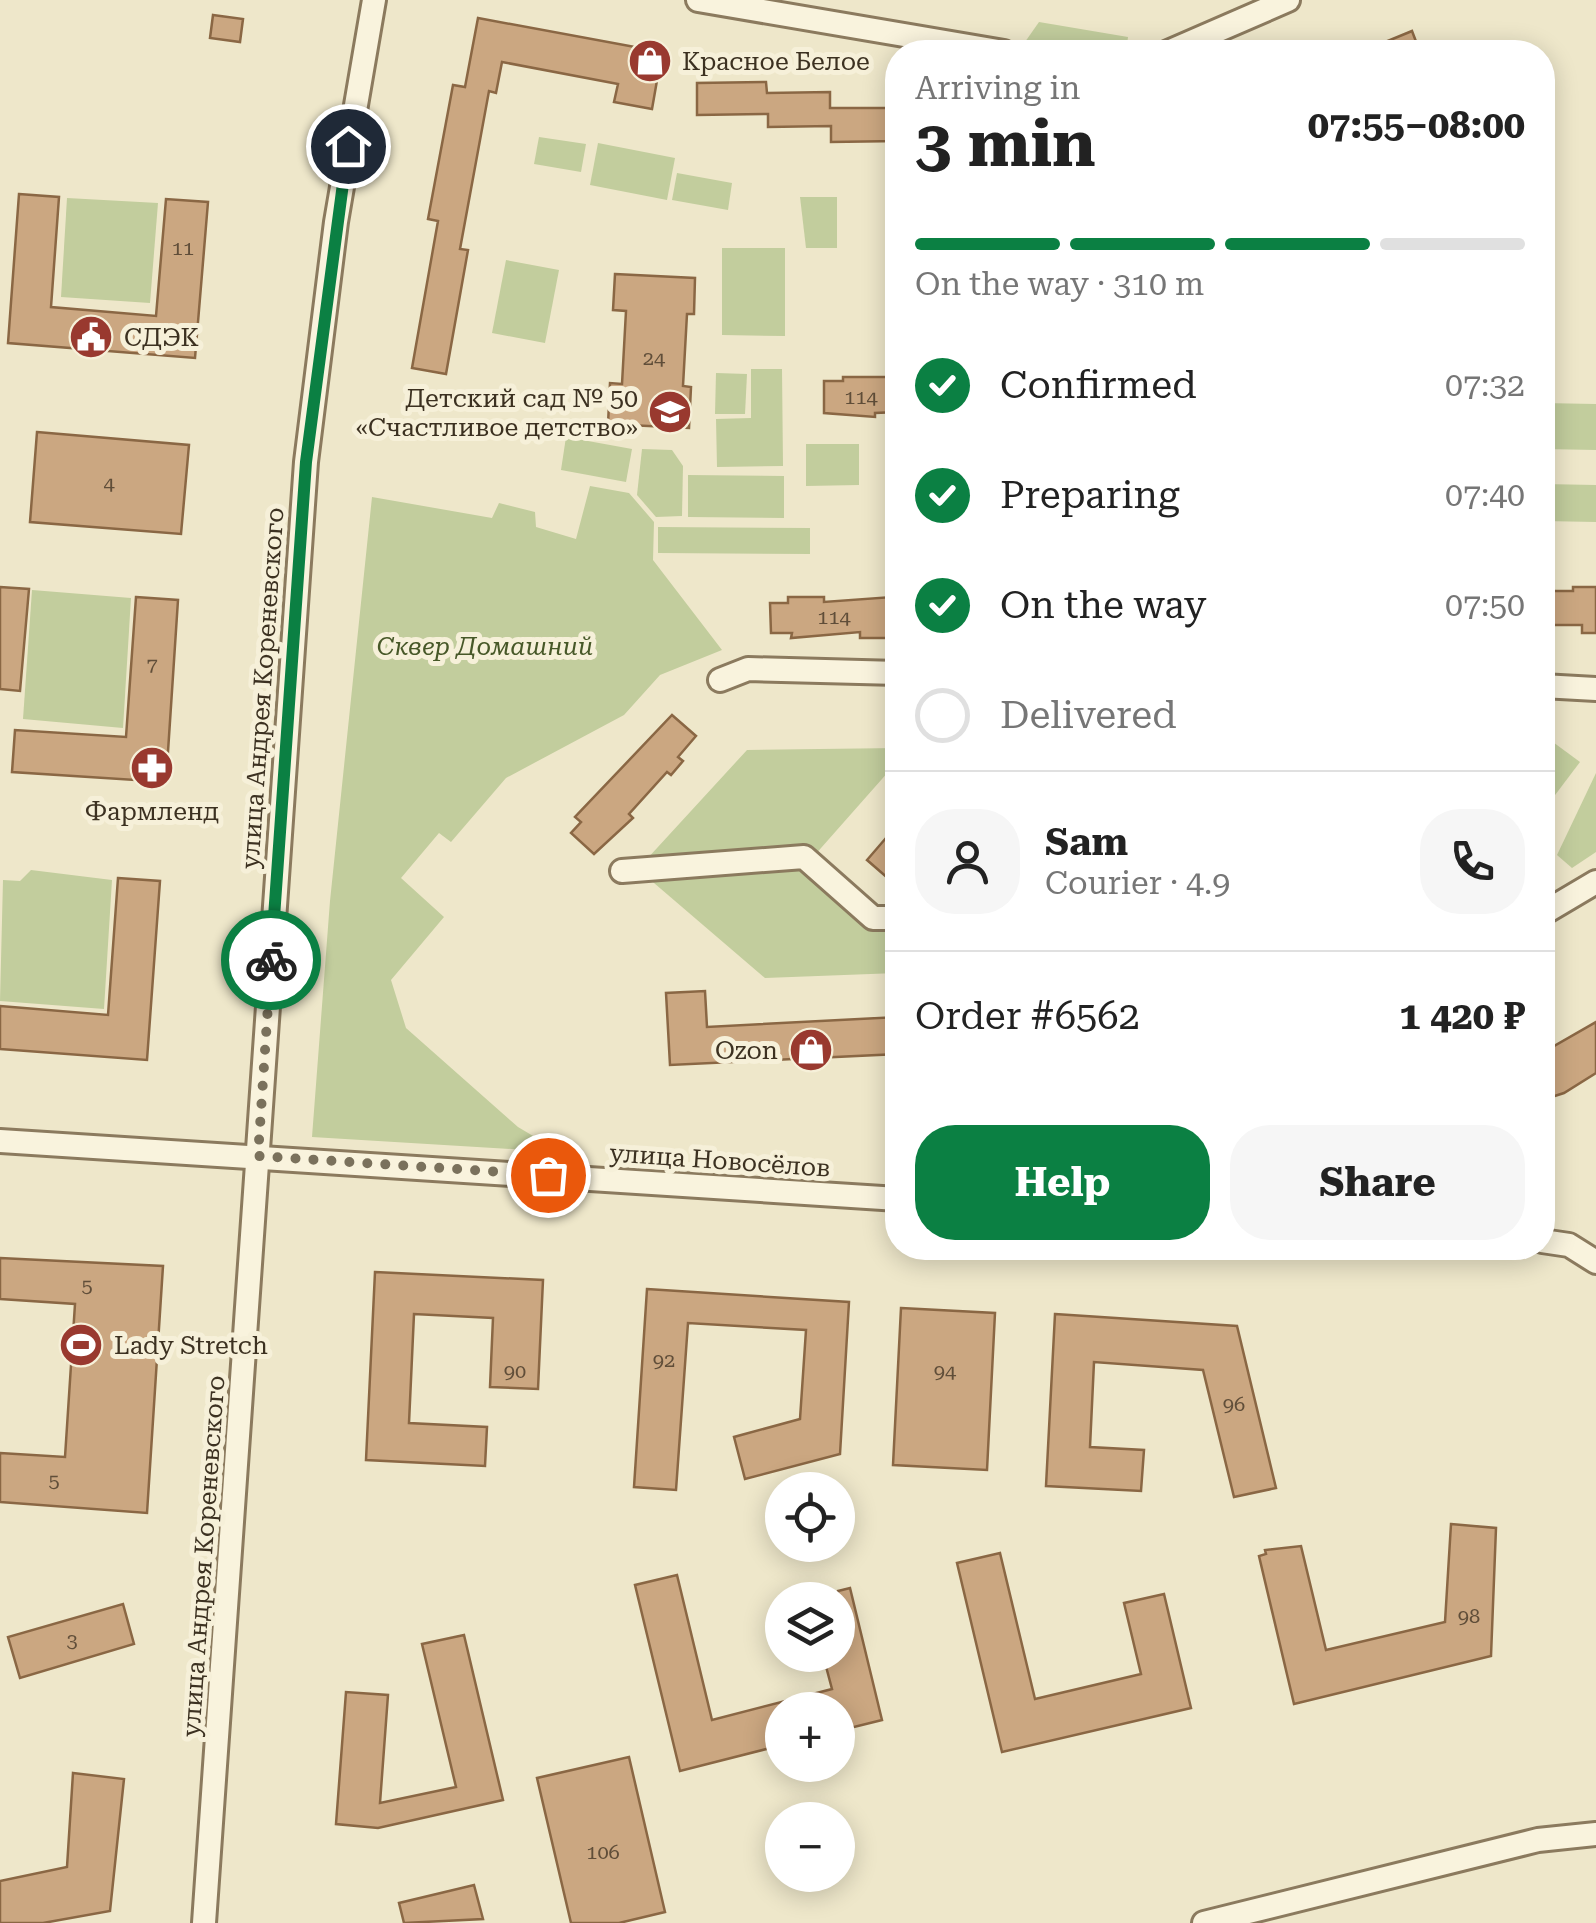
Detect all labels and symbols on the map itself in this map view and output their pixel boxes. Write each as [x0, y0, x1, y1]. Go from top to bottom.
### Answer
shop icon: Красное Белое [627, 38, 673, 84]
place label: Красное Белое [682, 47, 870, 76]
pin [306, 104, 391, 189]
house number: 11 [172, 236, 194, 260]
public building icon: СДЭК [68, 314, 114, 360]
place label: СДЭК [124, 323, 199, 352]
house number: 24 [643, 346, 666, 370]
place label: Детский сад № 50 «Счастливое детство» [356, 384, 638, 442]
house number: 114 [844, 385, 879, 409]
school or university icon: Детский сад № 50 «Счастливое детство» [647, 389, 693, 435]
house number: 4 [103, 471, 115, 495]
street label: улица Андрея Кореневского [235, 506, 290, 870]
house number: 114 [817, 605, 852, 629]
park label: Сквер Домашний [377, 632, 593, 661]
house number: 7 [146, 653, 158, 677]
pharmacy icon: Фармленд [129, 745, 175, 791]
place label: Фармленд [85, 797, 219, 826]
courier [221, 910, 321, 1010]
shop icon: Ozon [788, 1027, 834, 1073]
place label: Ozon [715, 1036, 778, 1065]
pin [506, 1133, 591, 1218]
street label: улица Новосёлов [608, 1138, 831, 1183]
house number: 5 [81, 1273, 93, 1297]
sports icon: Lady Stretch [58, 1322, 104, 1368]
place label: Lady Stretch [114, 1331, 268, 1360]
house number: 92 [653, 1348, 675, 1372]
house number: 90 [504, 1359, 526, 1383]
house number: 94 [934, 1359, 957, 1383]
street label: улица Андрея Кореневского [176, 1374, 231, 1738]
house number: 96 [1223, 1392, 1245, 1416]
house number: 5 [48, 1468, 60, 1492]
house number: 98 [1458, 1604, 1480, 1628]
house number: 3 [66, 1628, 78, 1652]
house number: 106 [586, 1840, 620, 1864]

